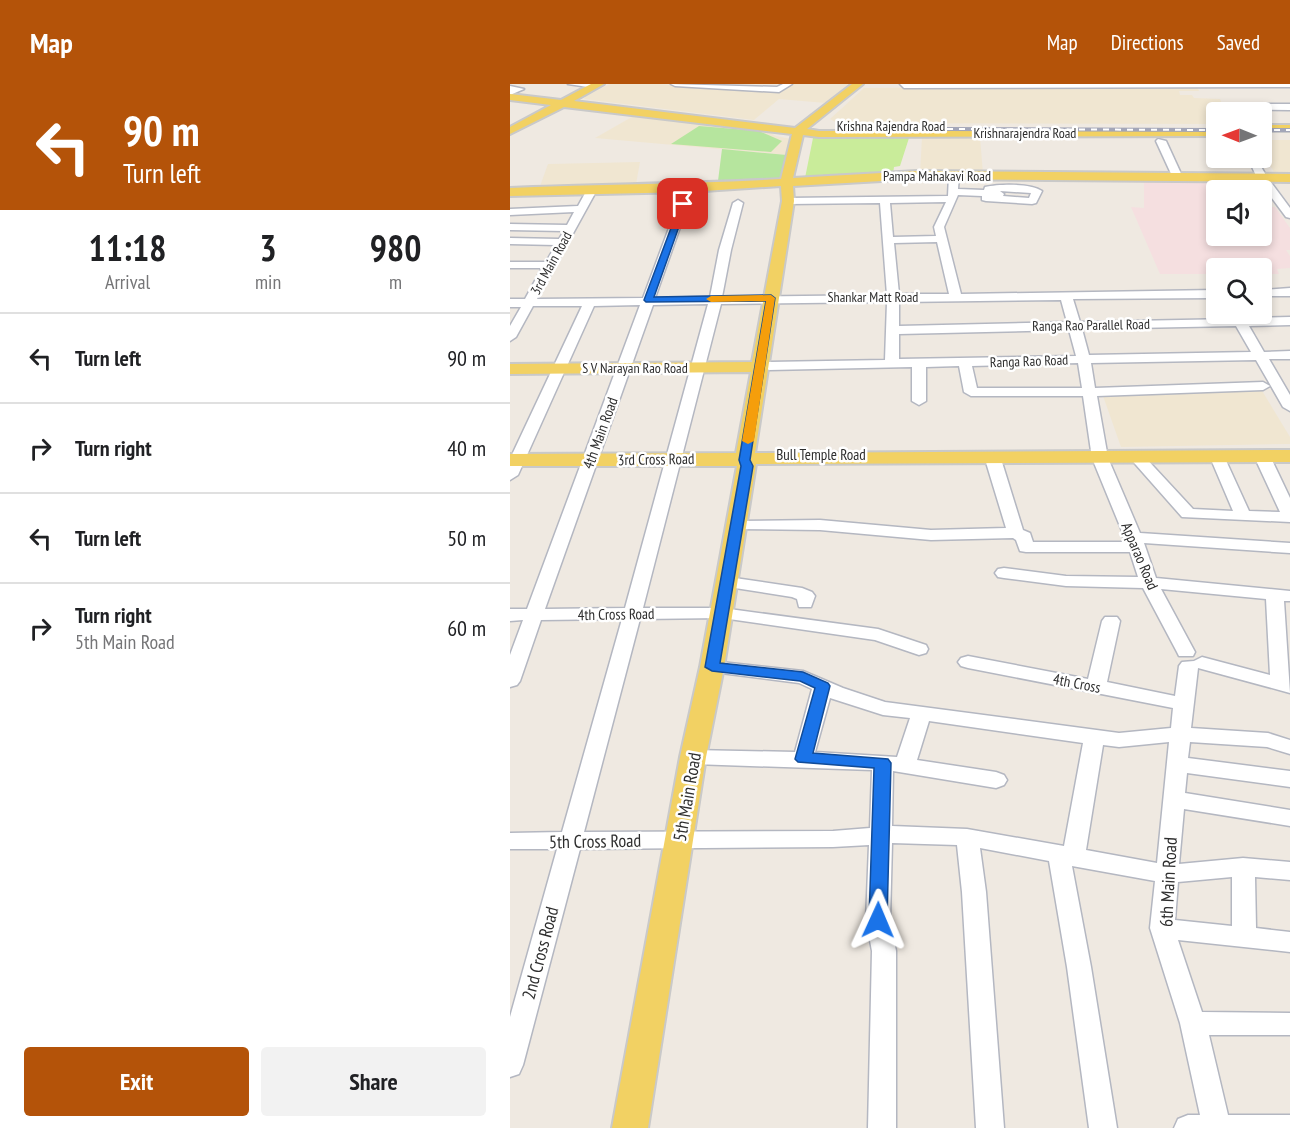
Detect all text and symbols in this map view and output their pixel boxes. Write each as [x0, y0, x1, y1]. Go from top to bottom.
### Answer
text: Map [30, 24, 73, 61]
text: Map [1047, 29, 1078, 56]
text: Directions [1111, 29, 1184, 56]
text: Saved [1217, 29, 1260, 56]
north arrow [1206, 102, 1272, 168]
map controls [1206, 102, 1272, 324]
text: 90 m [123, 103, 200, 158]
icon: left [24, 108, 102, 186]
street label: Krishna Rajendra Road [837, 117, 945, 135]
street label: Krishnarajendra Road [974, 124, 1076, 142]
text: Turn left [123, 156, 201, 190]
street label: Pampa Mahakavi Road [883, 167, 991, 185]
pin [657, 178, 708, 229]
button: sound [1206, 180, 1272, 246]
icon: arrive [666, 187, 699, 220]
text: 11:18 [89, 224, 166, 271]
text: 3 [259, 224, 277, 271]
text: 980 [370, 224, 421, 271]
street label: 3rd Main Road [526, 228, 576, 298]
button: search [1206, 258, 1272, 324]
text: Arrival [105, 269, 150, 295]
text: min [255, 269, 281, 295]
text: m [389, 269, 402, 295]
street label: Shankar Matt Road [828, 288, 918, 306]
street label: Ranga Rao Parallel Road [1032, 315, 1150, 335]
icon: left [24, 342, 57, 375]
text: Turn left [75, 344, 141, 372]
text: 90 m [447, 344, 486, 372]
street label: Ranga Rao Road [990, 351, 1068, 371]
street label: S V Narayan Rao Road [582, 359, 688, 377]
street label: 4th Main Road [578, 395, 622, 471]
icon: right [24, 432, 57, 465]
text: Turn right [75, 434, 152, 462]
text: 40 m [447, 434, 486, 462]
street label: Bull Temple Road [776, 445, 866, 464]
street label: 3rd Cross Road [617, 449, 695, 469]
street label: Apparao Road [1117, 519, 1163, 593]
icon: left [24, 522, 57, 555]
text: Turn left [75, 524, 141, 552]
text: 50 m [447, 524, 486, 552]
text: Turn right [75, 601, 152, 629]
street label: 4th Cross Road [577, 604, 655, 624]
icon: right [24, 612, 57, 645]
text: 60 m [447, 614, 486, 642]
text: 5th Main Road [75, 629, 175, 655]
street label: 4th Cross [1052, 669, 1102, 697]
street label: 5th Main Road [668, 751, 706, 843]
street label: 5th Cross Road [549, 829, 641, 853]
street label: 6th Main Road [1154, 837, 1182, 927]
position arrow [846, 888, 910, 952]
street label: 2nd Cross Road [517, 904, 563, 1002]
button: Exit [24, 1047, 249, 1116]
button: Share [261, 1047, 486, 1116]

